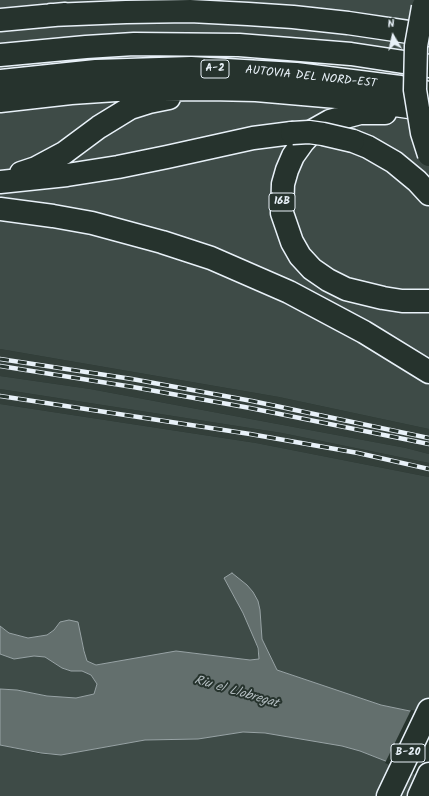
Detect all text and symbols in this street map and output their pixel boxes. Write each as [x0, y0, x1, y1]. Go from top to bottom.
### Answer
text: N [386, 15, 396, 34]
north arrow [373, 16, 413, 56]
road number: A-2 [201, 60, 229, 78]
street label: AUTOVIA DEL NORD-EST [245, 64, 377, 92]
road number: 16B [269, 193, 295, 211]
water label: Riu el Llobregat [192, 674, 280, 712]
road number: B-20 [391, 744, 425, 762]

